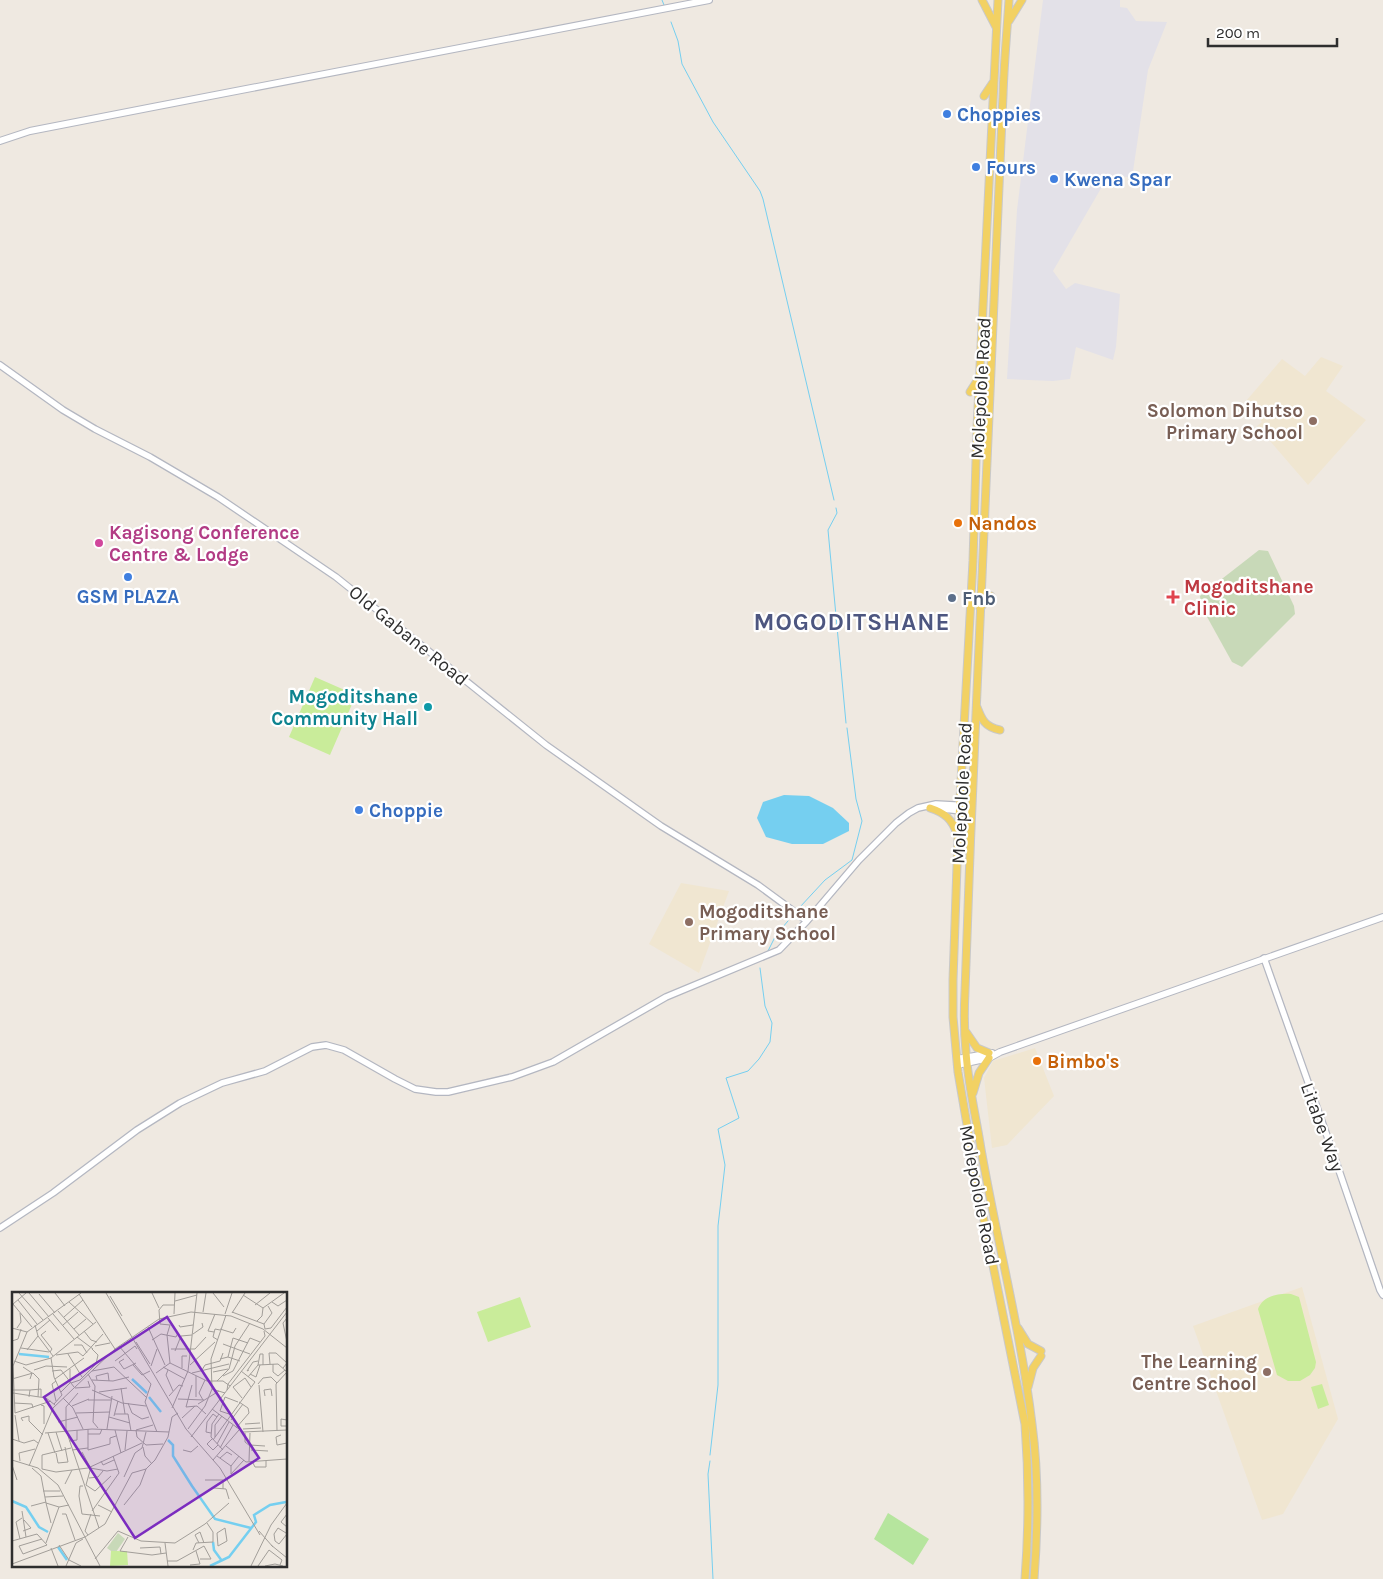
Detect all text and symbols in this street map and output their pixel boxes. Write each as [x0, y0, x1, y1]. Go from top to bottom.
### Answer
scale bar [1208, 15, 1337, 47]
text: 200 m [1216, 24, 1260, 42]
place label: Choppies [957, 104, 1041, 126]
marker: Choppies [941, 108, 953, 120]
place label: Fours [986, 157, 1036, 179]
marker: Fours [970, 161, 982, 173]
place label: Kwena Spar [1064, 169, 1171, 191]
marker: Kwena Spar [1048, 173, 1060, 185]
street label: Molepolole Road [966, 317, 996, 460]
place label: Solomon Dihutso Primary School [1147, 400, 1303, 444]
marker: Solomon Dihutso Primary School [1307, 415, 1319, 427]
place label: Nandos [968, 513, 1037, 535]
marker: Nandos [952, 517, 964, 529]
place label: Kagisong Conference Centre & Lodge [109, 522, 300, 566]
marker: Kagisong Conference Centre & Lodge [93, 537, 105, 549]
marker: GSM PLAZA [122, 571, 134, 583]
place label: Mogoditshane Clinic [1184, 576, 1313, 620]
street label: Old Gabane Road [344, 581, 473, 691]
place label: GSM PLAZA [77, 586, 179, 608]
place label: Fnb [962, 588, 996, 610]
marker: Mogoditshane Clinic [1166, 590, 1180, 604]
marker: Fnb [946, 592, 958, 604]
district label: MOGODITSHANE [753, 608, 951, 636]
place label: Mogoditshane Community Hall [271, 686, 418, 730]
marker: Mogoditshane Community Hall [422, 701, 434, 713]
street label: Molepolole Road [947, 722, 977, 865]
place label: Choppie [369, 800, 443, 822]
marker: Choppie [353, 804, 365, 816]
place label: Mogoditshane Primary School [699, 901, 836, 945]
marker: Mogoditshane Primary School [683, 916, 695, 928]
place label: Bimbo's [1047, 1051, 1119, 1073]
marker: Bimbo's [1031, 1055, 1043, 1067]
street label: Litabe Way [1296, 1080, 1348, 1175]
street label: Molepolole Road [955, 1123, 1003, 1267]
inset map [12, 1292, 288, 1566]
place label: The Learning Centre School [1132, 1351, 1257, 1395]
marker: The Learning Centre School [1261, 1366, 1273, 1378]

